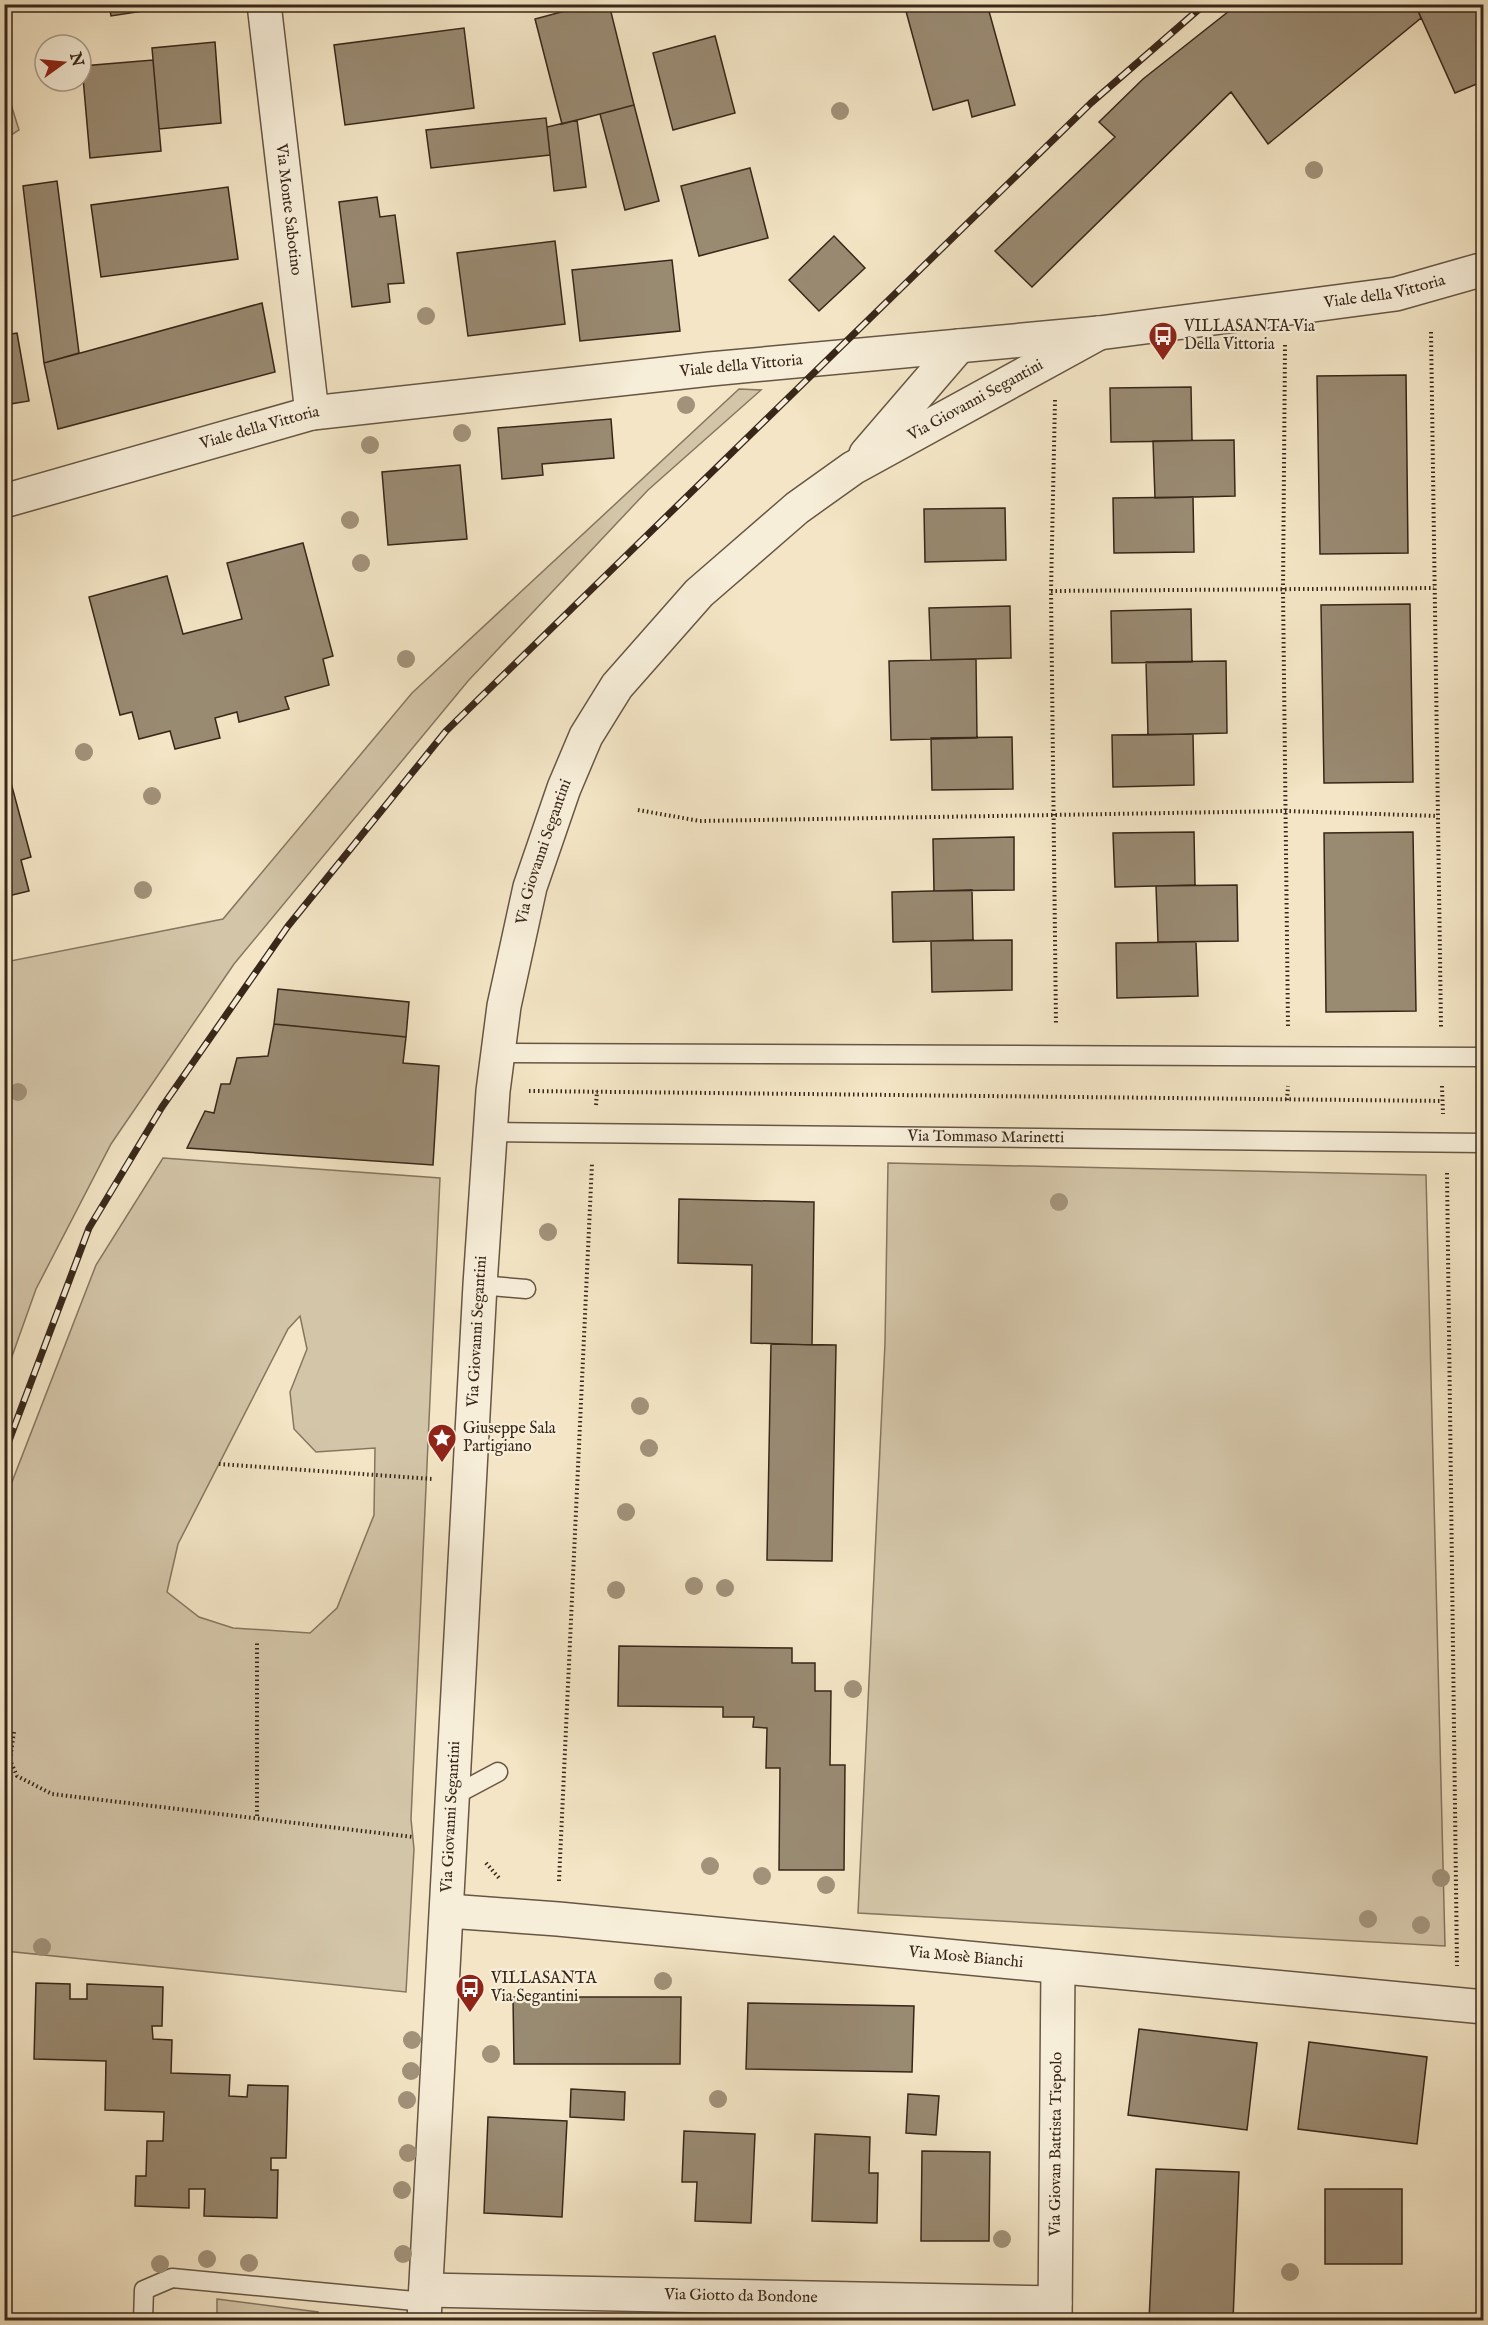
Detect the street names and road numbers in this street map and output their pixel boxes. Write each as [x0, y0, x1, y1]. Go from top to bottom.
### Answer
street label: Via Monte Sabotino [270, 142, 306, 277]
street label: Viale della Vittoria [1322, 271, 1448, 313]
street label: Viale della Vittoria [678, 350, 803, 382]
street label: Via Giovanni Segantini [904, 355, 1047, 446]
street label: Viale della Vittoria [197, 402, 320, 455]
street label: Via Giovanni Segantini [512, 776, 577, 927]
street label: Via Tommaso Marinetti [907, 1127, 1064, 1148]
street label: Via Giovanni Segantini [463, 1255, 492, 1409]
street label: Via Giovanni Segantini [437, 1741, 465, 1894]
street label: Via Mosè Bianchi [907, 1942, 1024, 1973]
street label: Via Giovan Battista Tiepolo [1046, 2051, 1067, 2237]
street label: Via Giotto da Bondone [663, 2285, 818, 2308]

